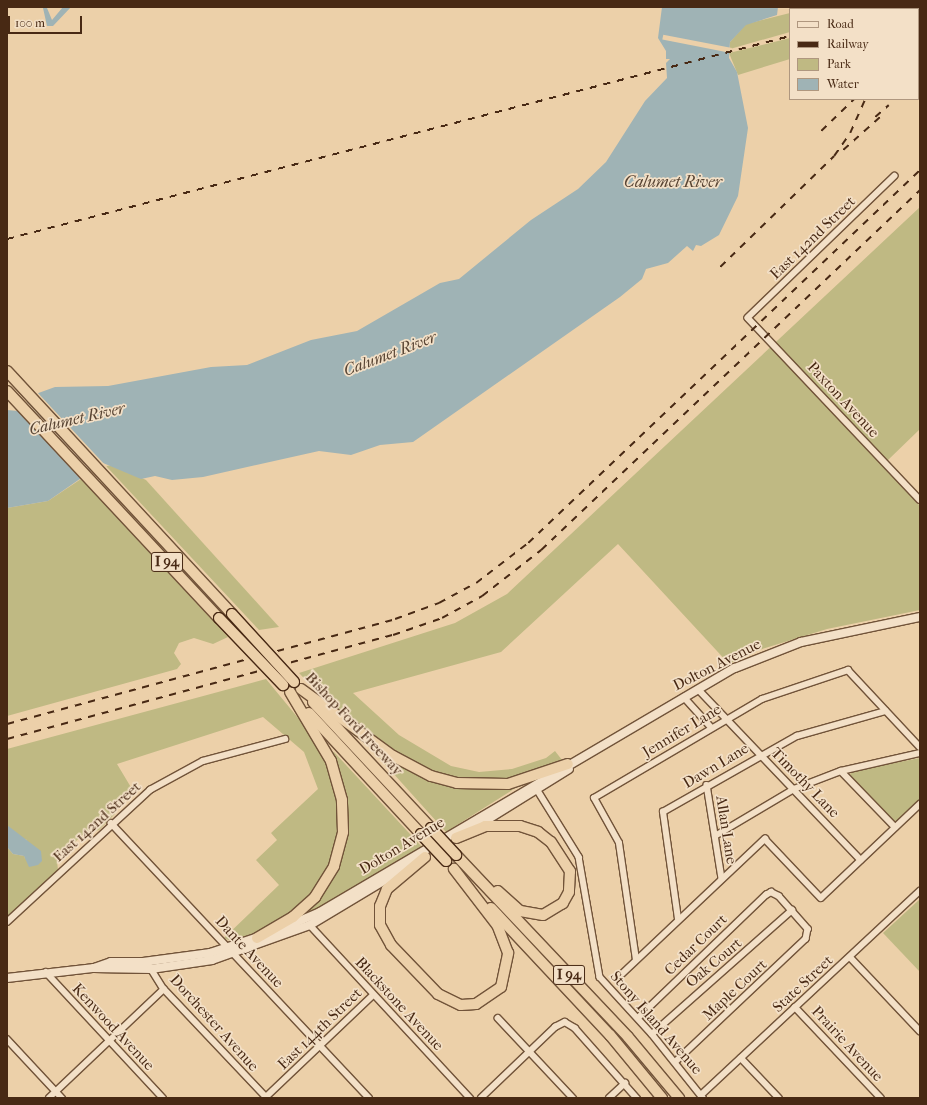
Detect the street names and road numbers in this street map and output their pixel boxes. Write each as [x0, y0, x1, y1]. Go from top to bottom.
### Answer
street label: East 142nd Street [767, 193, 859, 283]
street label: Paxton Avenue [803, 358, 883, 442]
road number: I 94 [151, 550, 183, 574]
street label: Dolton Avenue [670, 635, 764, 695]
street label: Bishop Ford Freeway [301, 669, 407, 779]
street label: Jennifer Lane [639, 701, 725, 761]
street label: Dawn Lane [680, 739, 752, 793]
street label: Timothy Lane [767, 744, 843, 822]
street label: East 142nd Street [49, 778, 145, 866]
street label: Allan Lane [712, 795, 740, 865]
street label: Dolton Avenue [356, 814, 448, 878]
street label: Cedar Court [661, 911, 731, 979]
street label: Dante Avenue [211, 912, 287, 992]
street label: Oak Court [682, 934, 746, 992]
street label: State Street [769, 952, 837, 1016]
street label: Blackstone Avenue [351, 954, 447, 1054]
street label: Maple Court [699, 956, 771, 1024]
road number: I 94 [553, 963, 585, 987]
street label: Stony Island Avenue [606, 968, 706, 1078]
street label: Dorchester Avenue [166, 971, 262, 1075]
street label: Kenwood Avenue [68, 980, 158, 1074]
street label: East 144th Street [274, 984, 366, 1074]
street label: Prairie Avenue [807, 1003, 887, 1085]

